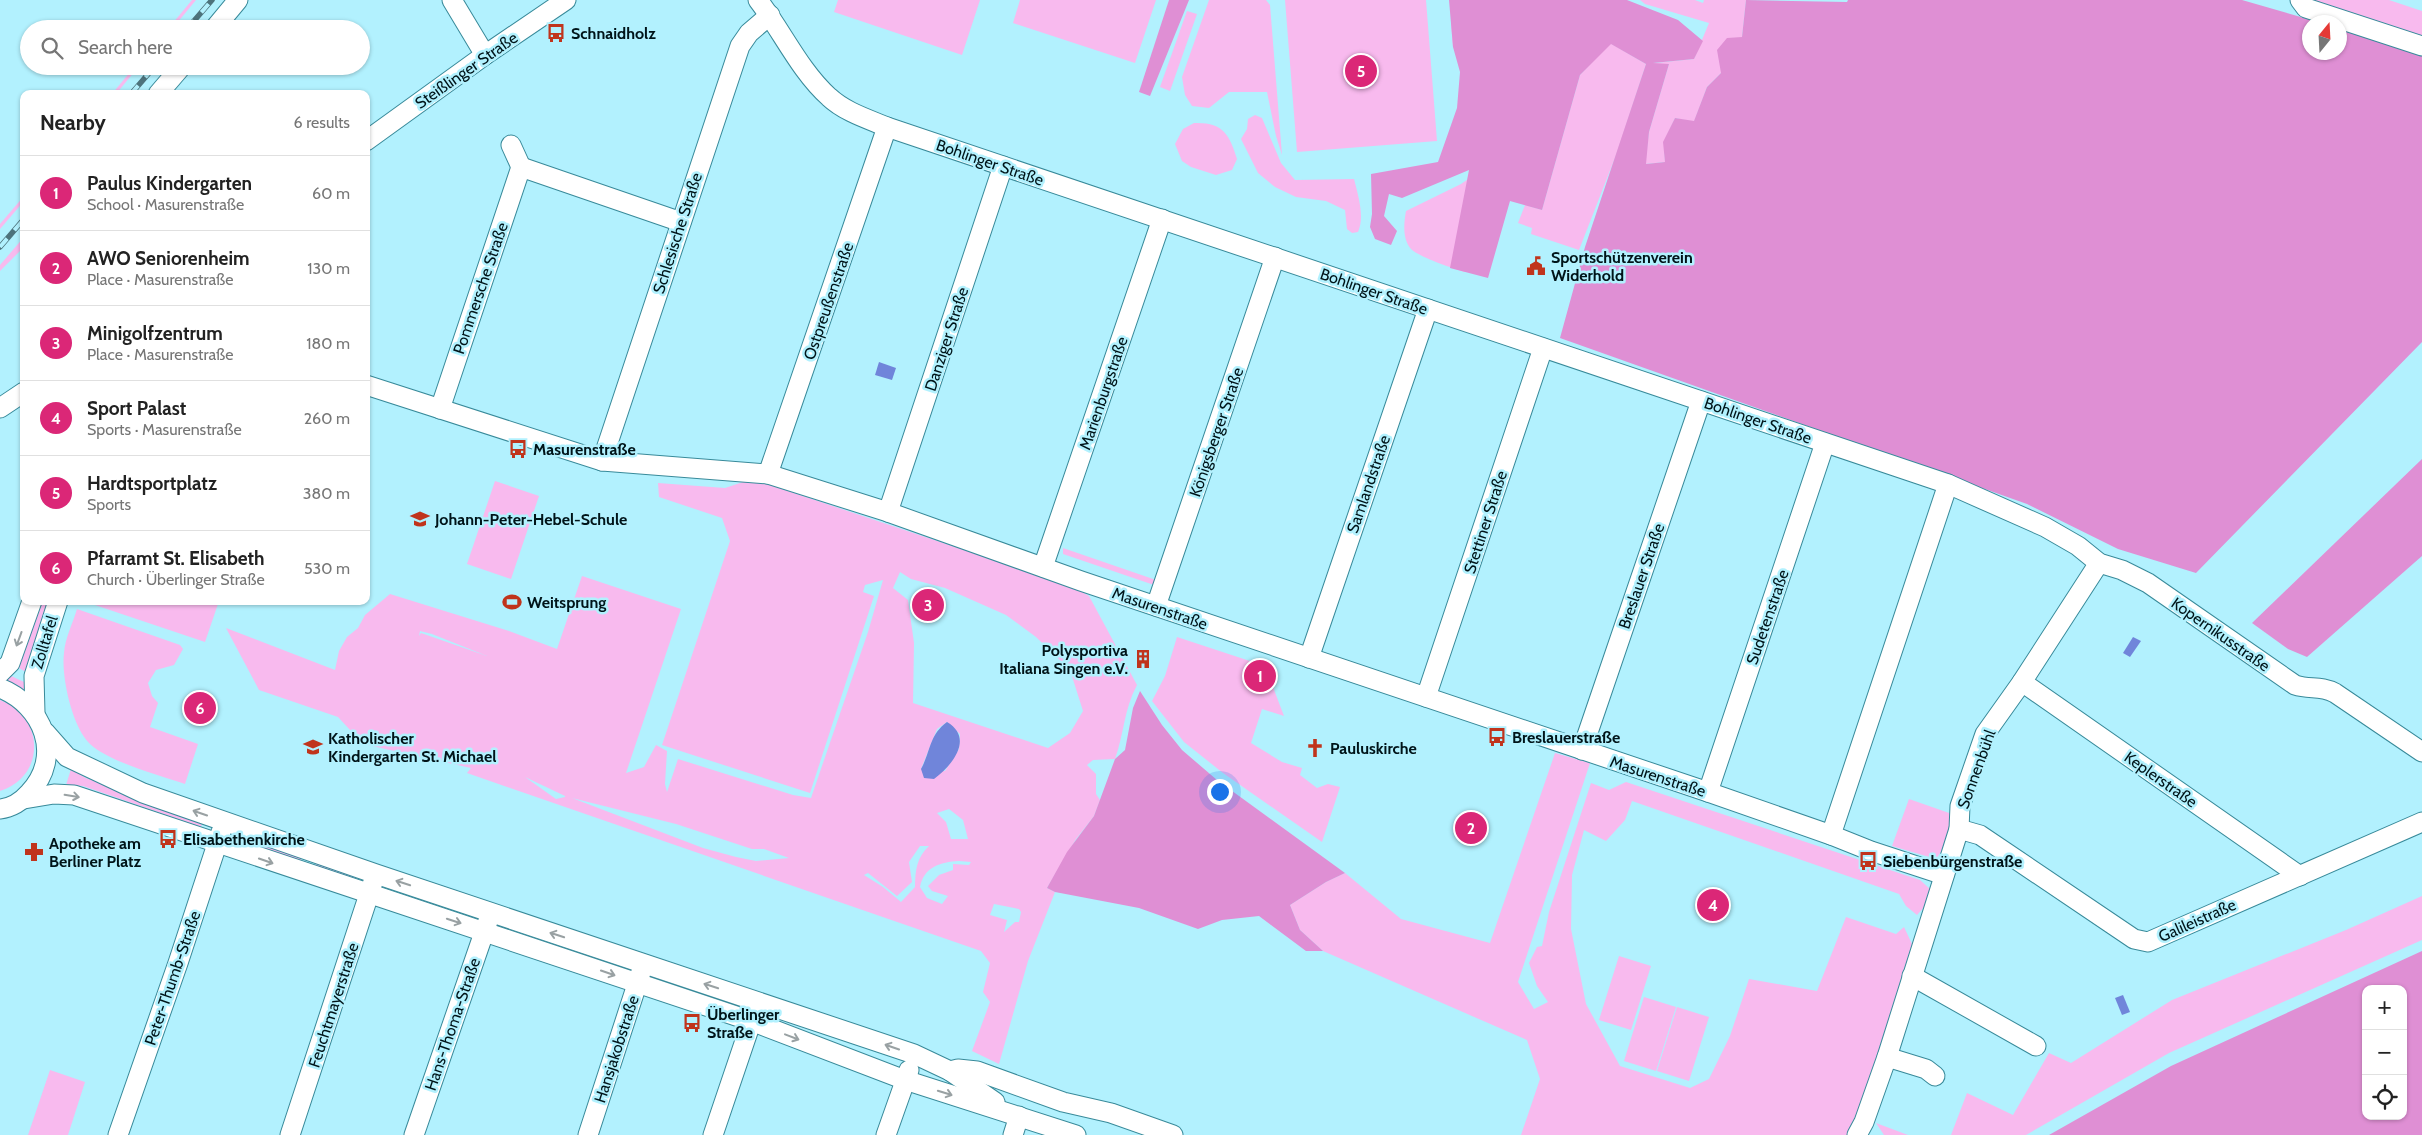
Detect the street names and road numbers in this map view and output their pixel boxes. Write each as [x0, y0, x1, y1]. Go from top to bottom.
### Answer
street label: Steißlinger Straße [411, 28, 521, 113]
street label: Bohlinger Straße [934, 135, 1046, 190]
street label: Schlesische Straße [649, 170, 706, 296]
street label: Pommersche Straße [449, 220, 512, 356]
street label: Ostpreußenstraße [799, 240, 857, 362]
street label: Bohlinger Straße [1318, 264, 1430, 319]
street label: Danziger Straße [921, 285, 972, 394]
street label: Marienburgstraße [1075, 334, 1132, 452]
street label: Königsberger Straße [1185, 365, 1248, 499]
street label: Bohlinger Straße [1702, 393, 1814, 448]
street label: Samlandstraße [1343, 433, 1394, 536]
street label: Stettiner Straße [1460, 468, 1511, 576]
street label: Breslauer Straße [1615, 521, 1668, 631]
street label: Sudetenstraße [1742, 567, 1793, 667]
street label: Masurenstraße [1110, 583, 1210, 634]
street label: Kopernikusstraße [2168, 593, 2274, 675]
street label: Zolltafel [27, 613, 62, 671]
street label: Sonnenbühl [1953, 727, 2000, 811]
street label: Keplerstraße [2121, 747, 2201, 811]
street label: Masurenstraße [1608, 752, 1708, 801]
street label: Galileistraße [2155, 895, 2239, 946]
street label: Peter-Thumb-Straße [141, 908, 204, 1048]
street label: Feuchtmayerstraße [304, 940, 363, 1070]
street label: Hans-Thoma-Straße [421, 955, 484, 1093]
street label: Hansjakobstraße [590, 993, 643, 1105]

